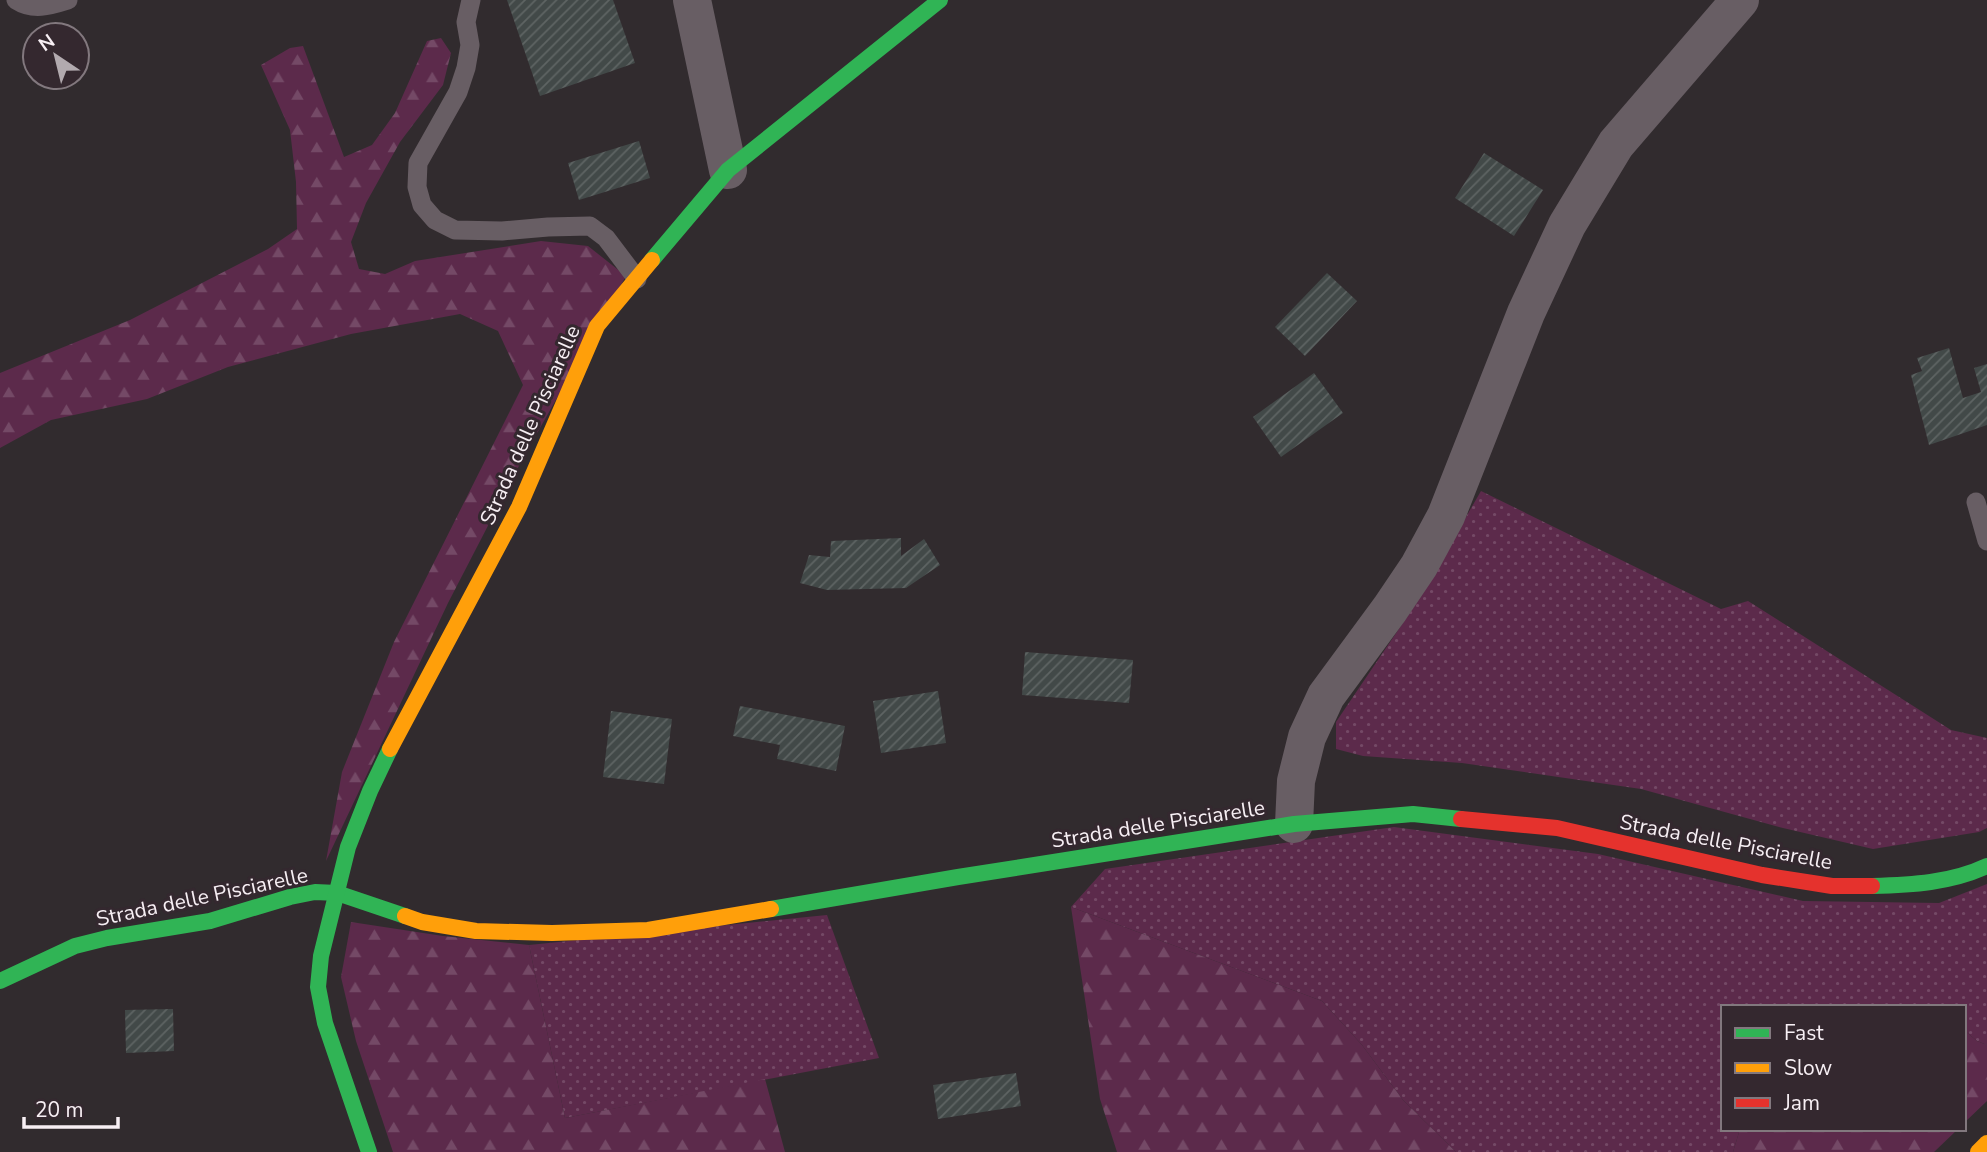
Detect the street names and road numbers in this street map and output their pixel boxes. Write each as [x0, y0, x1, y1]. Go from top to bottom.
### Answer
street label: Strada delle Pisciarelle [473, 321, 587, 529]
street label: Strada delle Pisciarelle [1049, 793, 1267, 855]
street label: Strada delle Pisciarelle [1617, 808, 1835, 876]
street label: Strada delle Pisciarelle [93, 861, 311, 933]

